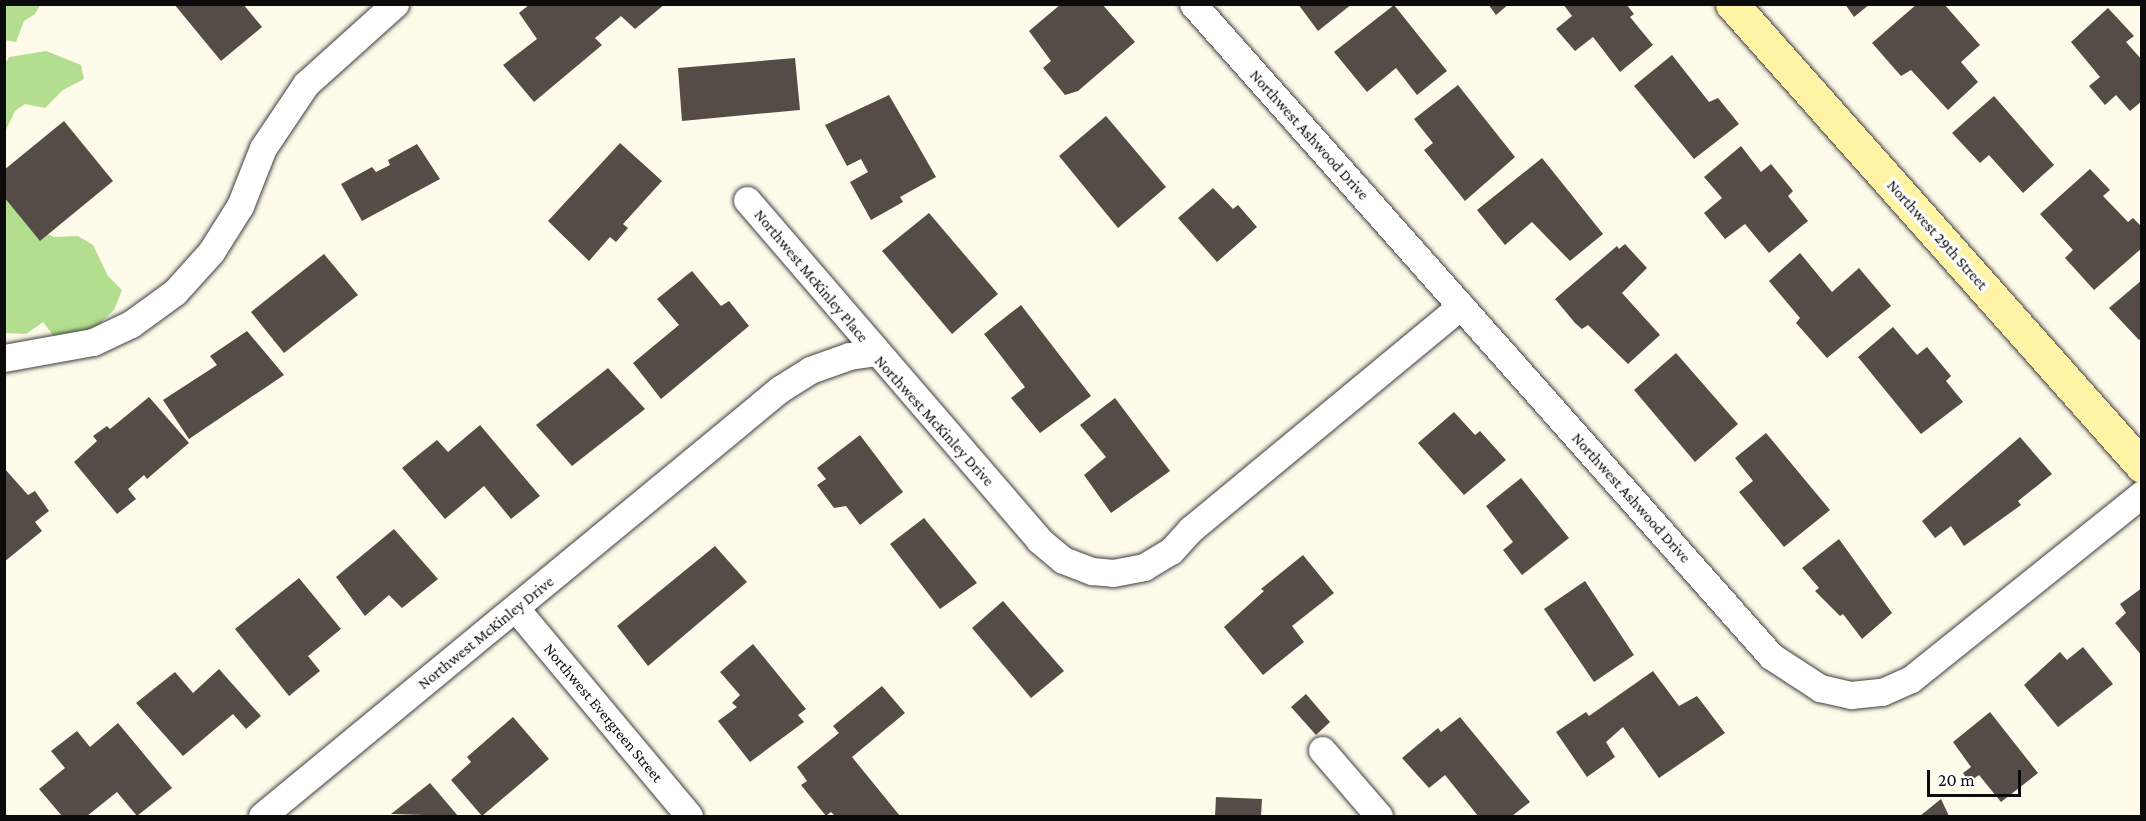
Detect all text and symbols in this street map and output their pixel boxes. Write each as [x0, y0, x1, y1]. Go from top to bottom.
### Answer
street label: Northwest Ashwood Drive [1245, 66, 1373, 204]
street label: Northwest 29th Street [1883, 176, 1991, 294]
street label: Northwest McKinley Place [750, 206, 872, 346]
street label: Northwest McKinley Drive [870, 352, 998, 490]
street label: Northwest Ashwood Drive [1567, 429, 1695, 567]
street label: Northwest McKinley Drive [414, 572, 558, 694]
street label: Northwest Evergreen Street [539, 640, 667, 786]
scale bar [1930, 758, 2024, 796]
text: 20 m [1938, 770, 1975, 790]

